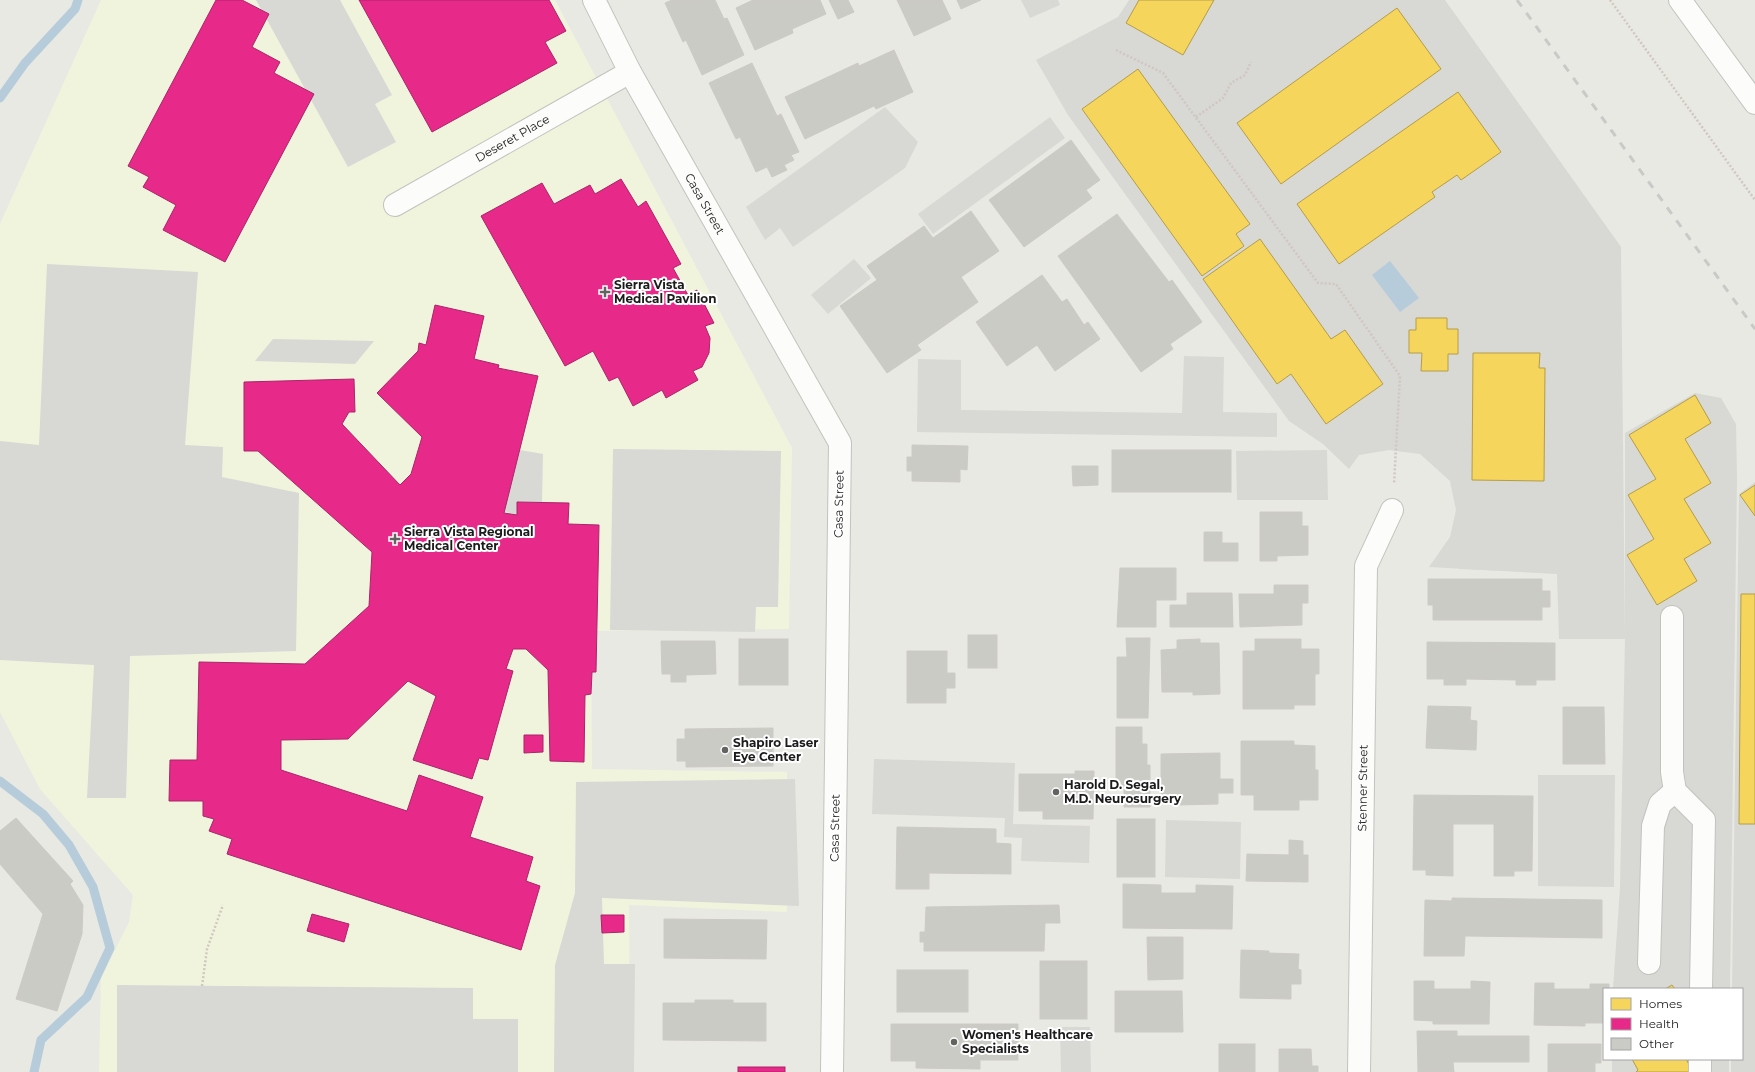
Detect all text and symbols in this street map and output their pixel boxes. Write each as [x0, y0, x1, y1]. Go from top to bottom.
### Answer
street label: Deseret Place [472, 111, 552, 165]
street label: Casa Street [682, 170, 728, 237]
place label: Sierra Vista Medical Pavilion [614, 277, 717, 306]
marker: Sierra Vista Medical Pavilion [599, 286, 611, 298]
street label: Casa Street [830, 470, 847, 538]
place label: Sierra Vista Regional Medical Center [404, 524, 534, 553]
marker: Sierra Vista Regional Medical Center [389, 533, 401, 545]
place label: Shapiro Laser Eye Center [733, 735, 818, 764]
street label: Stenner Street [1354, 744, 1371, 832]
marker: Shapiro Laser Eye Center [720, 745, 730, 755]
place label: Harold D. Segal, M.D. Neurosurgery [1064, 777, 1182, 806]
marker: Harold D. Segal, M.D. Neurosurgery [1051, 787, 1061, 797]
street label: Casa Street [826, 794, 843, 862]
legend [1603, 988, 1743, 1060]
text: Homes [1639, 996, 1682, 1011]
text: Health [1639, 1016, 1679, 1031]
place label: Women's Healthcare Specialists [962, 1027, 1093, 1056]
text: Other [1639, 1036, 1674, 1051]
marker: Women's Healthcare Specialists [949, 1037, 959, 1047]

